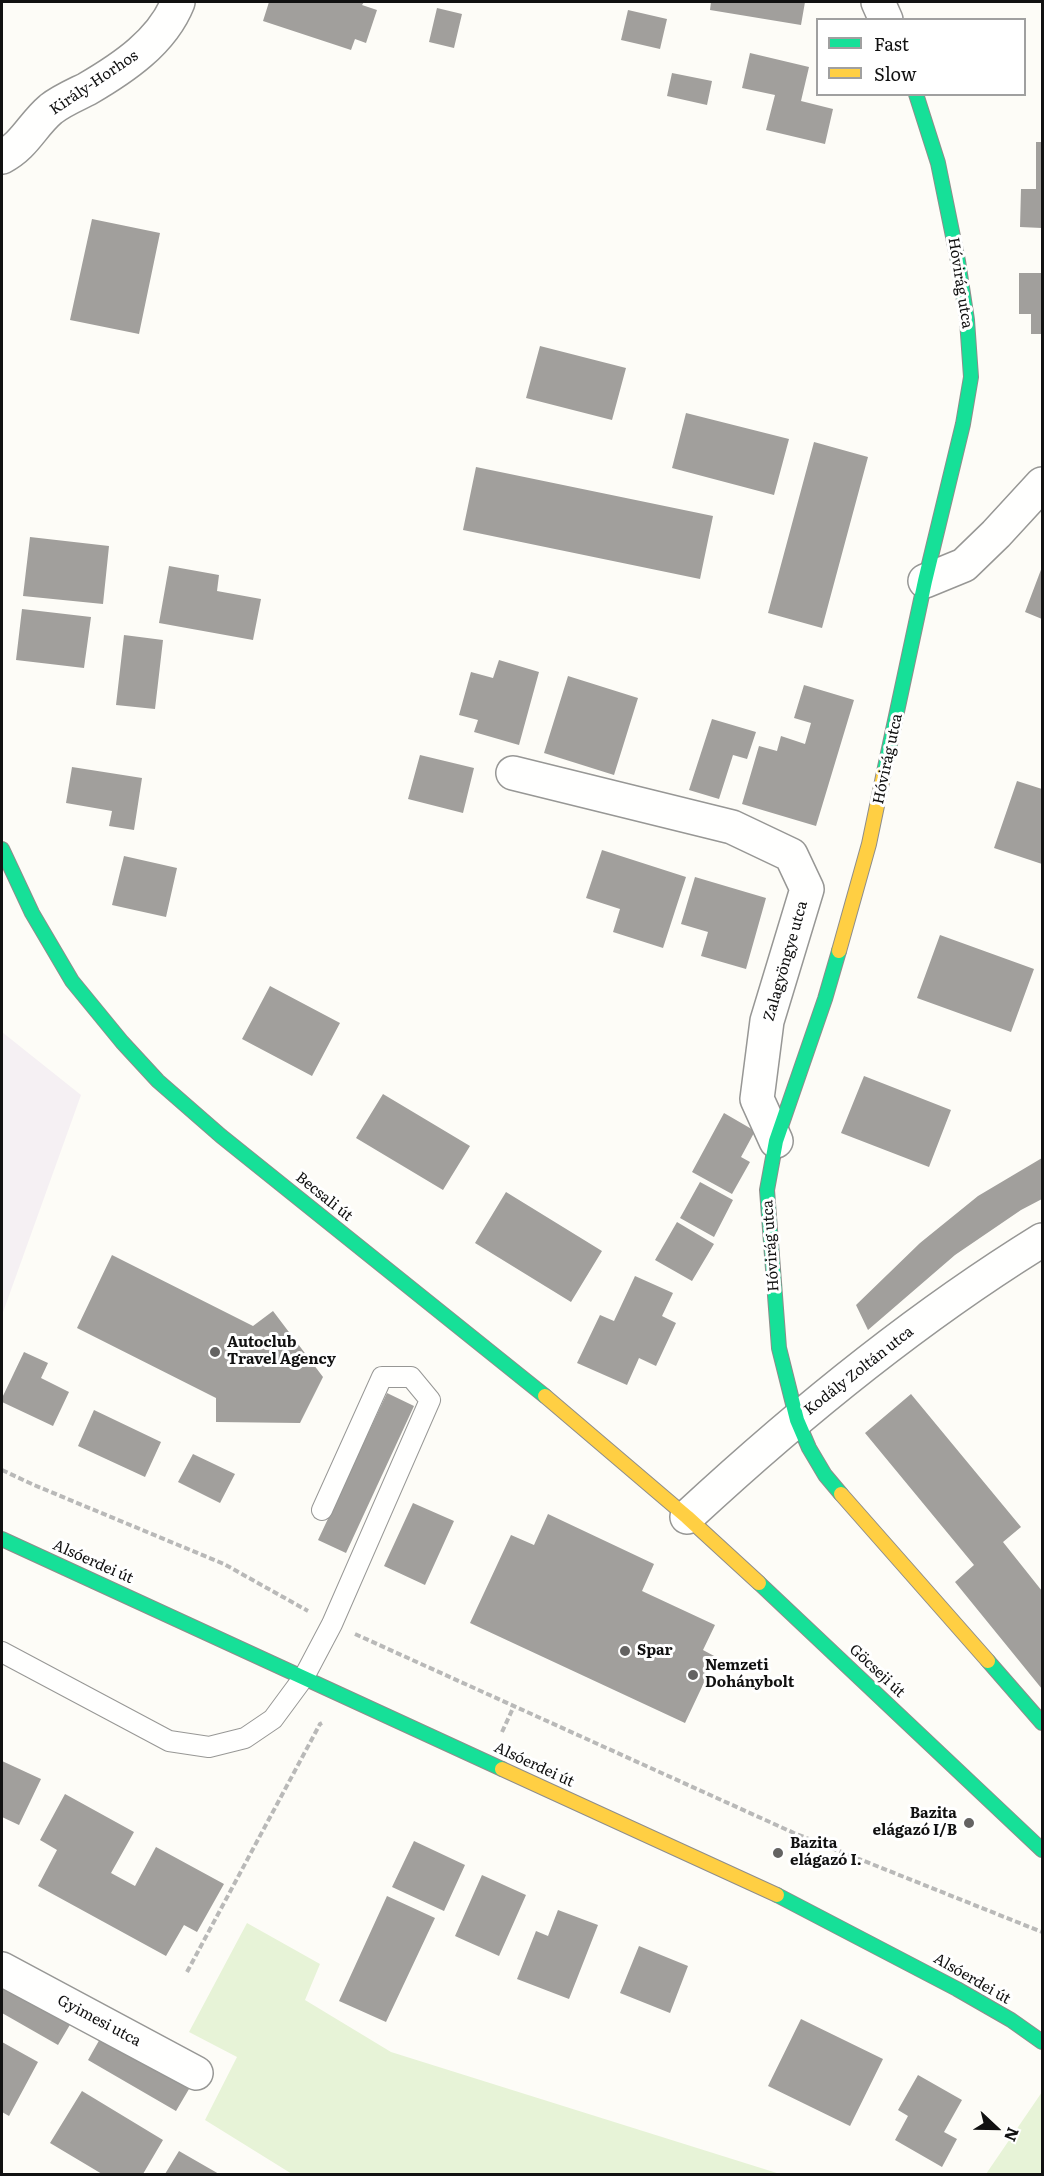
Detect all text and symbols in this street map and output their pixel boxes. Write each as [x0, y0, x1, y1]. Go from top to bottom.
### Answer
legend [816, 18, 1026, 96]
text: Fast [874, 30, 909, 57]
street label: Király-Horhos [46, 47, 142, 119]
text: Slow [874, 60, 916, 87]
street label: Hóvirág utca [944, 236, 976, 330]
street label: Hóvirág utca [870, 712, 906, 806]
street label: Zalagyöngye utca [760, 899, 812, 1023]
street label: Becsali út [292, 1169, 356, 1225]
street label: Hóvirág utca [759, 1199, 783, 1293]
street label: Kodály Zoltán utca [801, 1323, 917, 1419]
place label: Autoclub Travel Agency [227, 1334, 336, 1369]
marker: Autoclub Travel Agency [208, 1345, 222, 1359]
street label: Alsóerdei út [50, 1536, 136, 1588]
street label: Göcseji út [845, 1641, 909, 1701]
place label: Spar [637, 1642, 673, 1660]
marker: Spar [618, 1644, 632, 1658]
place label: Nemzeti Dohánybolt [705, 1657, 794, 1692]
marker: Nemzeti Dohánybolt [686, 1668, 700, 1682]
street label: Alsóerdei út [491, 1739, 577, 1791]
place label: Bazita elágazó I/B [873, 1805, 957, 1840]
marker: Bazita elágazó I/B [962, 1816, 976, 1830]
place label: Bazita elágazó I. [790, 1835, 862, 1870]
marker: Bazita elágazó I. [771, 1846, 785, 1860]
street label: Alsóerdei út [930, 1950, 1014, 2008]
street label: Gyimesi utca [54, 1991, 144, 2051]
north arrow [966, 2098, 1026, 2158]
text: N [999, 2124, 1026, 2145]

